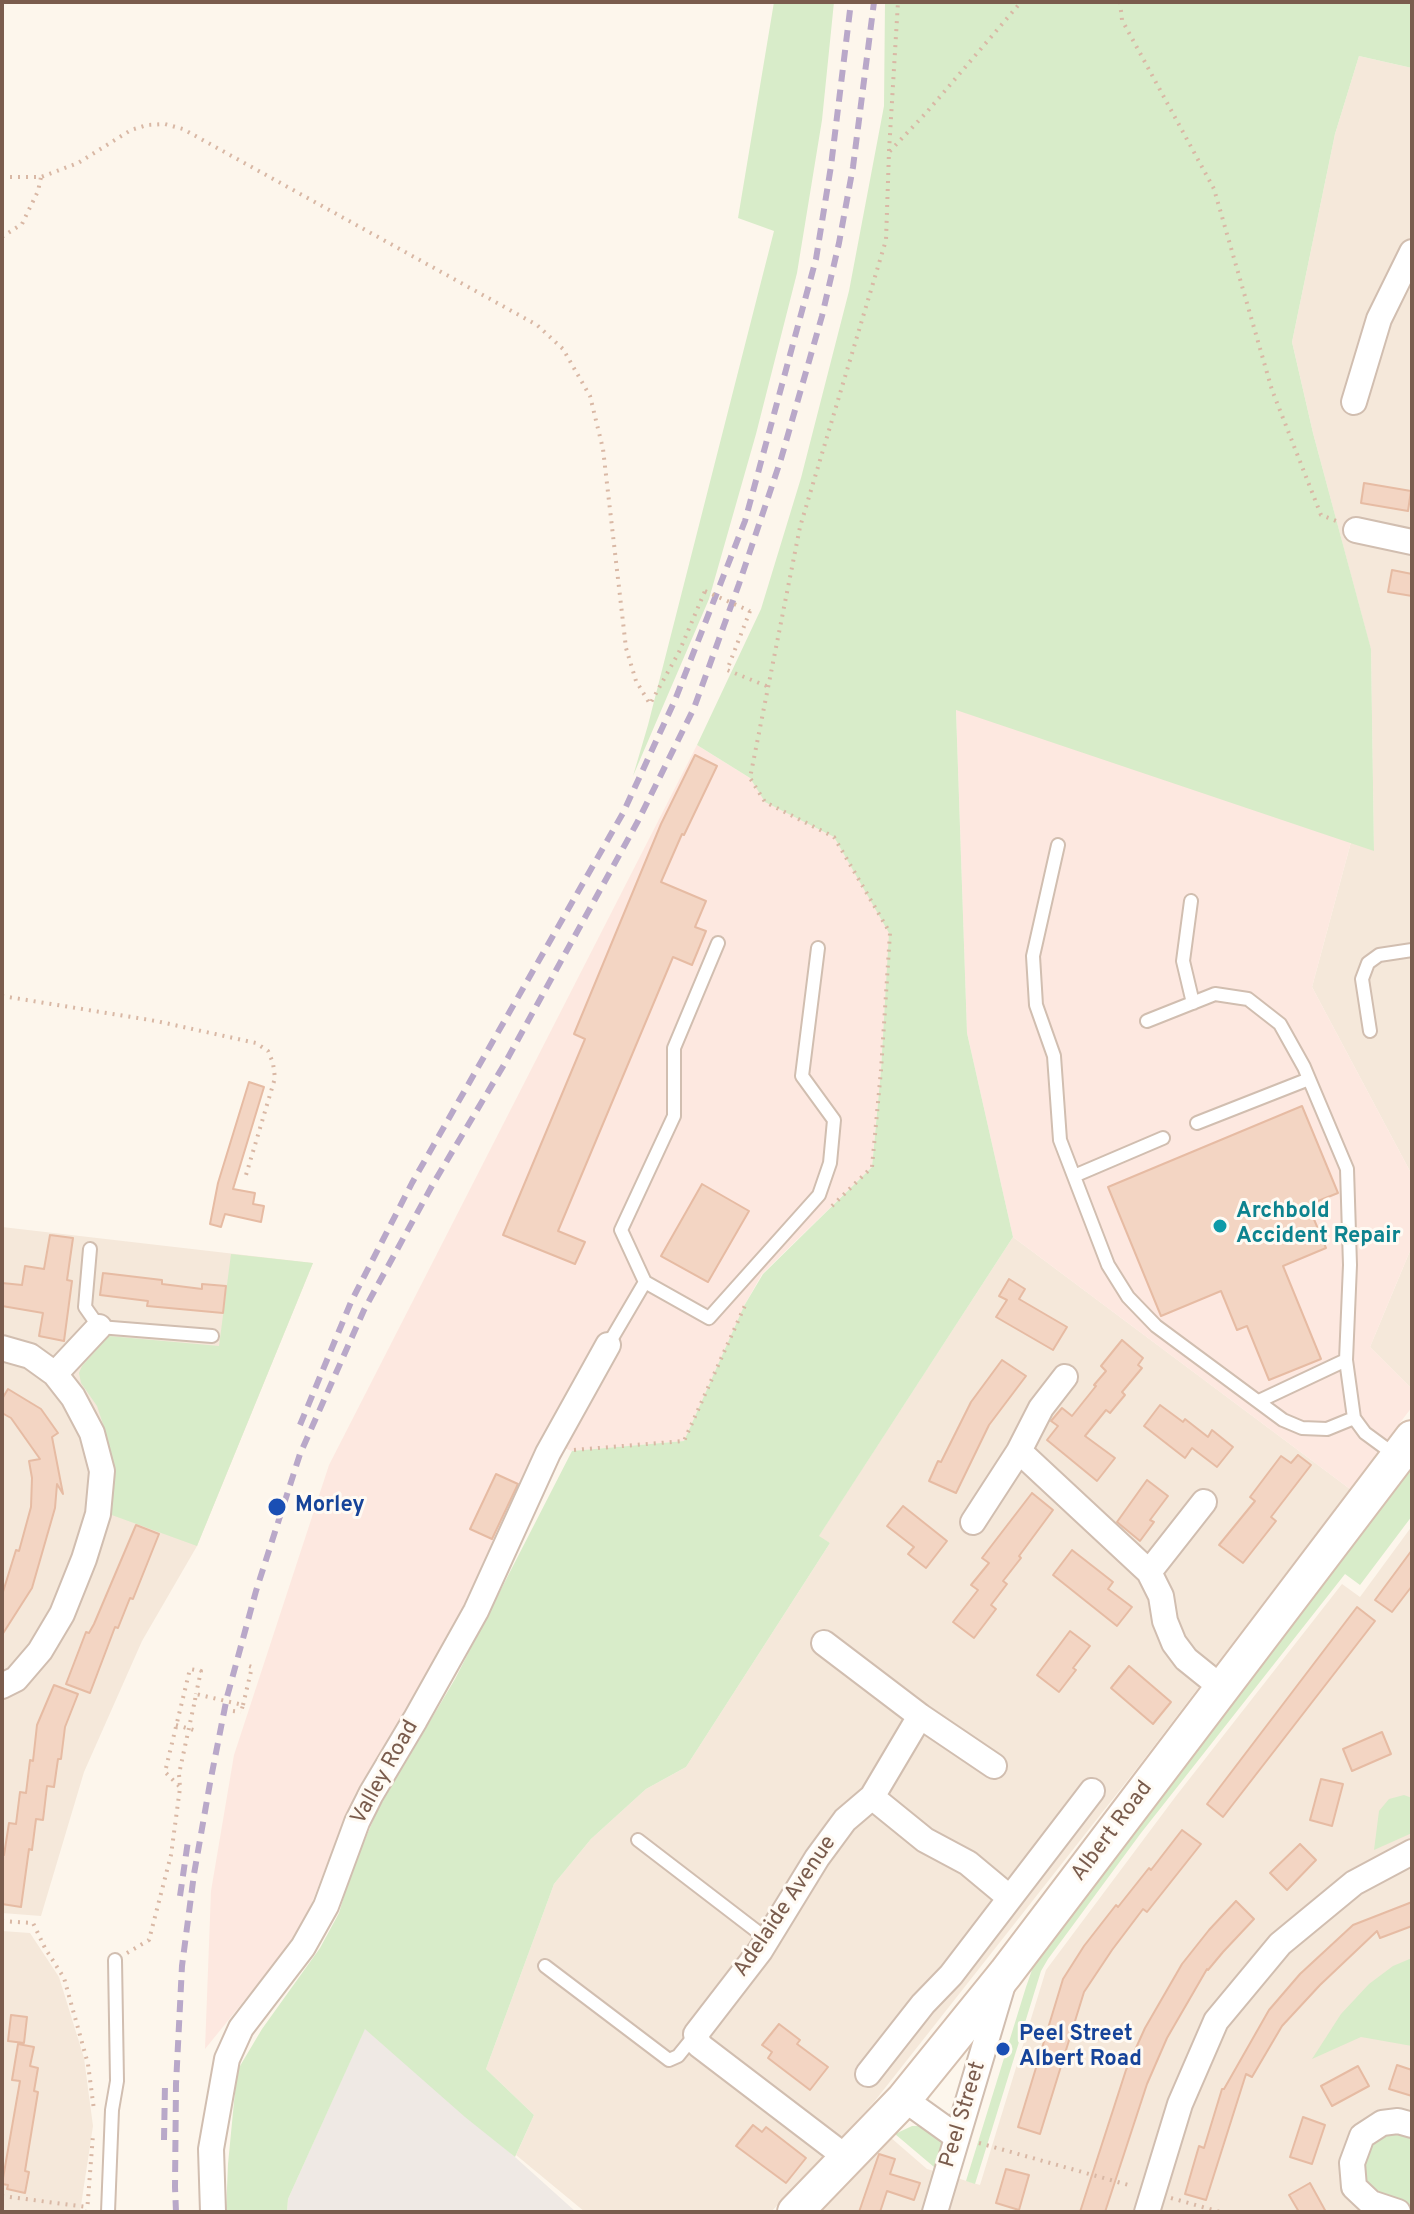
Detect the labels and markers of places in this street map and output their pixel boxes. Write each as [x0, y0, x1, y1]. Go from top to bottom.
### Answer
place label: Archbold Accident Repair [1236, 1200, 1401, 1252]
marker: Archbold Accident Repair [1211, 1217, 1229, 1235]
place label: Morley [295, 1494, 365, 1520]
marker: Morley [266, 1496, 288, 1518]
place label: Peel Street Albert Road [1019, 2023, 1142, 2074]
marker: Peel Street Albert Road [994, 2040, 1012, 2058]

